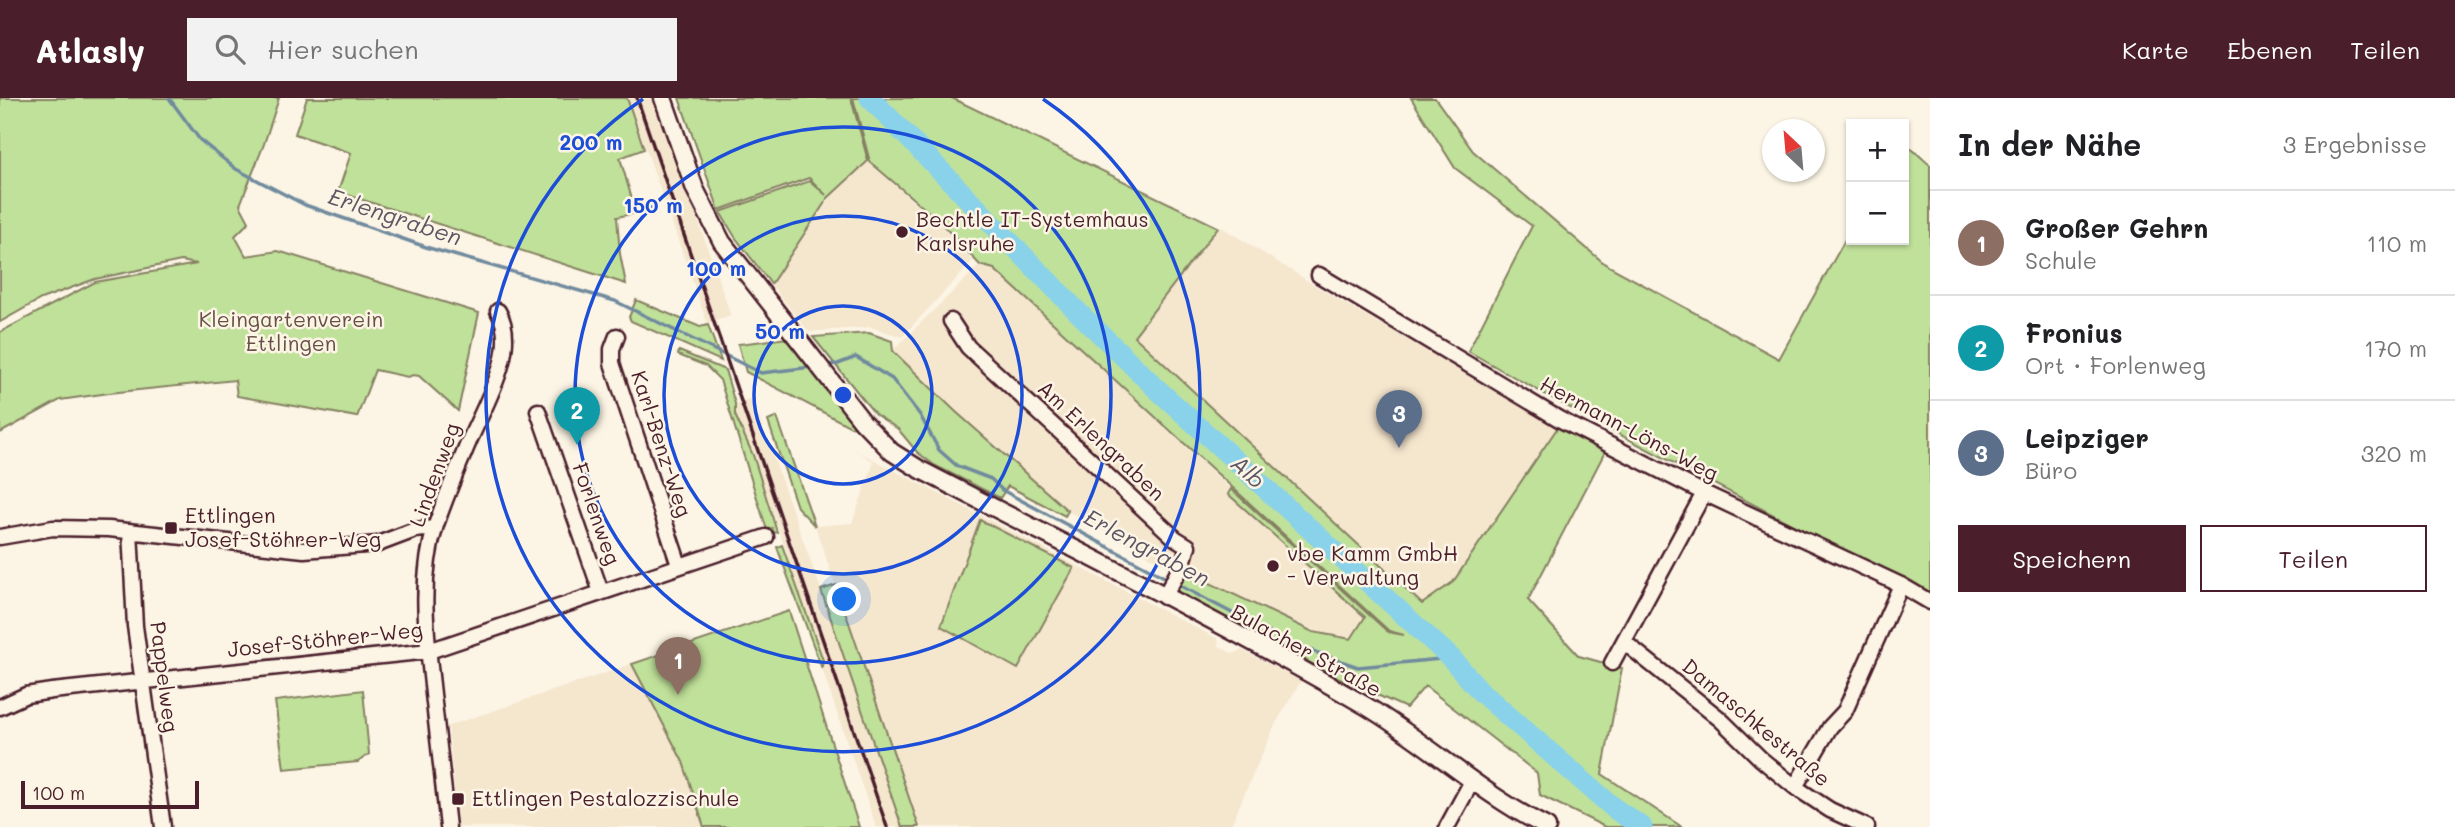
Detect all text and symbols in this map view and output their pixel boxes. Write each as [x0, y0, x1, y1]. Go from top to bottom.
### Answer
search box [187, 18, 677, 81]
text: Atlasly [35, 28, 145, 71]
icon: search [211, 30, 249, 68]
text: Hier suchen [267, 32, 419, 66]
text: Karte [2122, 34, 2189, 65]
text: Ebenen [2227, 34, 2312, 65]
text: Teilen [2350, 34, 2420, 65]
north arrow [1762, 119, 1825, 182]
map controls [1846, 119, 1909, 245]
button: + [1846, 119, 1909, 182]
text: In der Nähe [1958, 124, 2141, 164]
text: 200 m [560, 128, 622, 155]
text: 3 Ergebnisse [2283, 129, 2427, 159]
water label: Erlengraben [325, 180, 466, 252]
button: − [1846, 182, 1909, 245]
text: 150 m [623, 191, 683, 218]
place label: Bechtle IT-Systemhaus Karlsruhe [916, 205, 1149, 256]
text: Großer Gehrn [2025, 211, 2208, 245]
marker: Bechtle IT-Systemhaus Karlsruhe [894, 224, 910, 240]
text: 1 [1976, 228, 1986, 258]
text: 110 m [2367, 228, 2427, 258]
text: Schule [2025, 245, 2097, 275]
text: 100 m [686, 254, 746, 281]
park label: Kleingartenverein Ettlingen [199, 305, 383, 356]
text: Fronius [2025, 316, 2123, 350]
text: 50 m [755, 317, 805, 344]
text: 2 [1975, 333, 1987, 363]
text: 170 m [2364, 333, 2427, 363]
text: Ort · Forlenweg [2025, 350, 2206, 380]
street label: Karl-Benz-Weg [626, 367, 699, 520]
street label: Hermann-Löns-Weg [1536, 369, 1724, 486]
street label: Am Erlengraben [1033, 374, 1171, 506]
centre of rings [831, 383, 855, 407]
pin: 2 [554, 387, 600, 445]
pin: 3 [1376, 390, 1422, 448]
street label: Lindenweg [402, 419, 465, 530]
text: Leipziger [2025, 421, 2149, 455]
text: 3 [1974, 438, 1988, 468]
text: 320 m [2361, 438, 2427, 468]
water label: Alb [1225, 448, 1272, 495]
text: Büro [2025, 455, 2077, 485]
street label: Forlenweg [567, 459, 627, 568]
place label: Ettlingen Josef-Stöhrer-Weg [185, 501, 381, 552]
water label: Erlengraben [1079, 501, 1216, 593]
marker: Ettlingen Josef-Stöhrer-Weg [163, 520, 179, 536]
button: Speichern [1958, 525, 2186, 592]
button: Teilen [2200, 525, 2427, 592]
place label: vbe Kamm GmbH - Verwaltung [1287, 539, 1458, 590]
marker: vbe Kamm GmbH - Verwaltung [1265, 558, 1281, 574]
your location [827, 582, 861, 616]
street label: Bulacher Straße [1227, 597, 1387, 702]
street label: Josef-Stöhrer-Weg [226, 615, 424, 662]
street label: Pappelweg [145, 620, 186, 734]
pin: 1 [655, 637, 701, 695]
street label: Damaschkestraße [1677, 652, 1837, 792]
scale bar [21, 778, 200, 810]
text: 100 m [32, 780, 85, 805]
place label: Ettlingen Pestalozzischule [472, 784, 739, 811]
marker: Ettlingen Pestalozzischule [450, 791, 466, 807]

